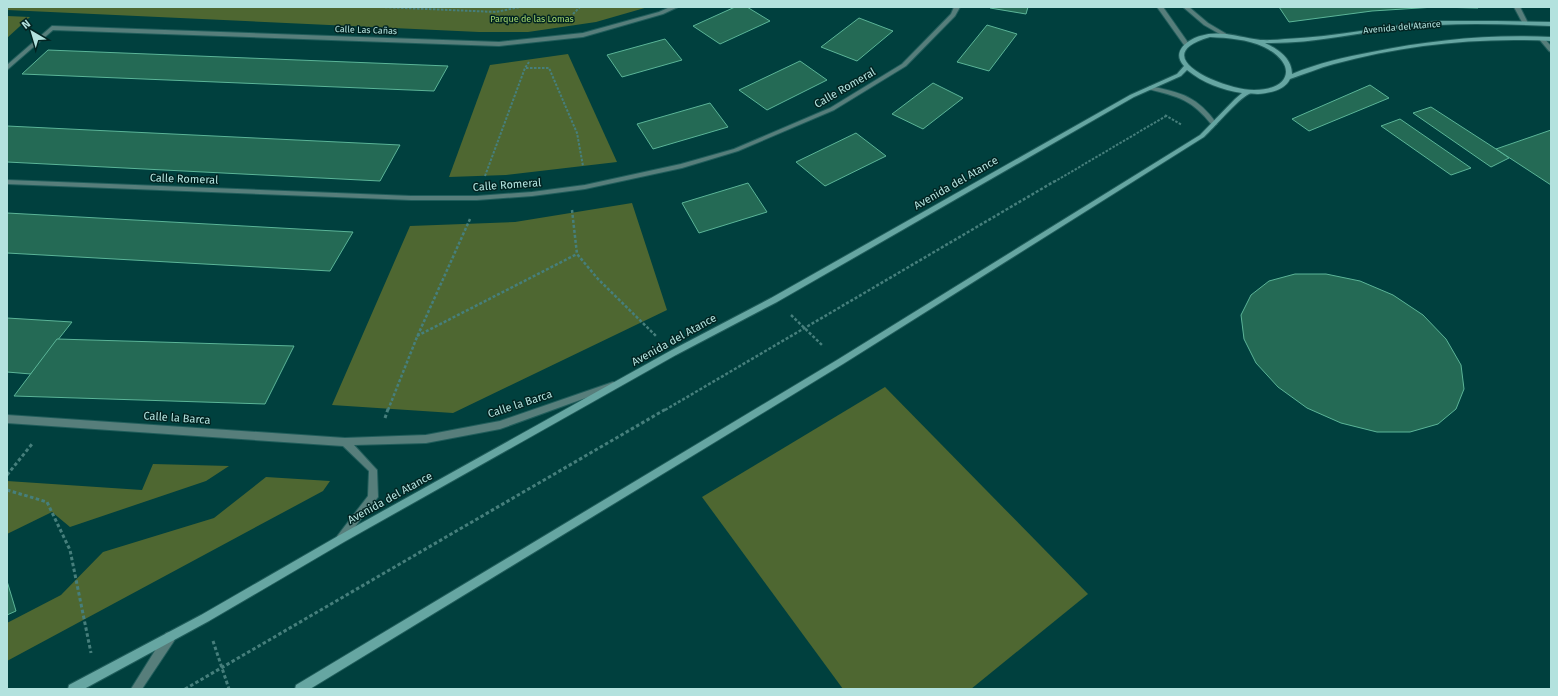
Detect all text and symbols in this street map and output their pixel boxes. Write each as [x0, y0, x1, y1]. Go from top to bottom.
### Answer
north arrow [12, 12, 52, 52]
park label: Parque de las Lomas [490, 14, 574, 24]
text: N [19, 17, 33, 32]
street label: Avenida del Atance [1363, 19, 1441, 35]
street label: Calle Las Cañas [335, 24, 397, 36]
street label: Calle Romeral [812, 65, 878, 111]
street label: Avenida del Atance [912, 154, 1000, 212]
street label: Calle Romeral [150, 171, 218, 187]
street label: Calle Romeral [472, 176, 542, 194]
street label: Avenida del Atance [629, 311, 719, 369]
street label: Calle la Barca [486, 387, 554, 421]
street label: Calle la Barca [143, 409, 211, 427]
street label: Avenida del Atance [345, 469, 435, 527]

